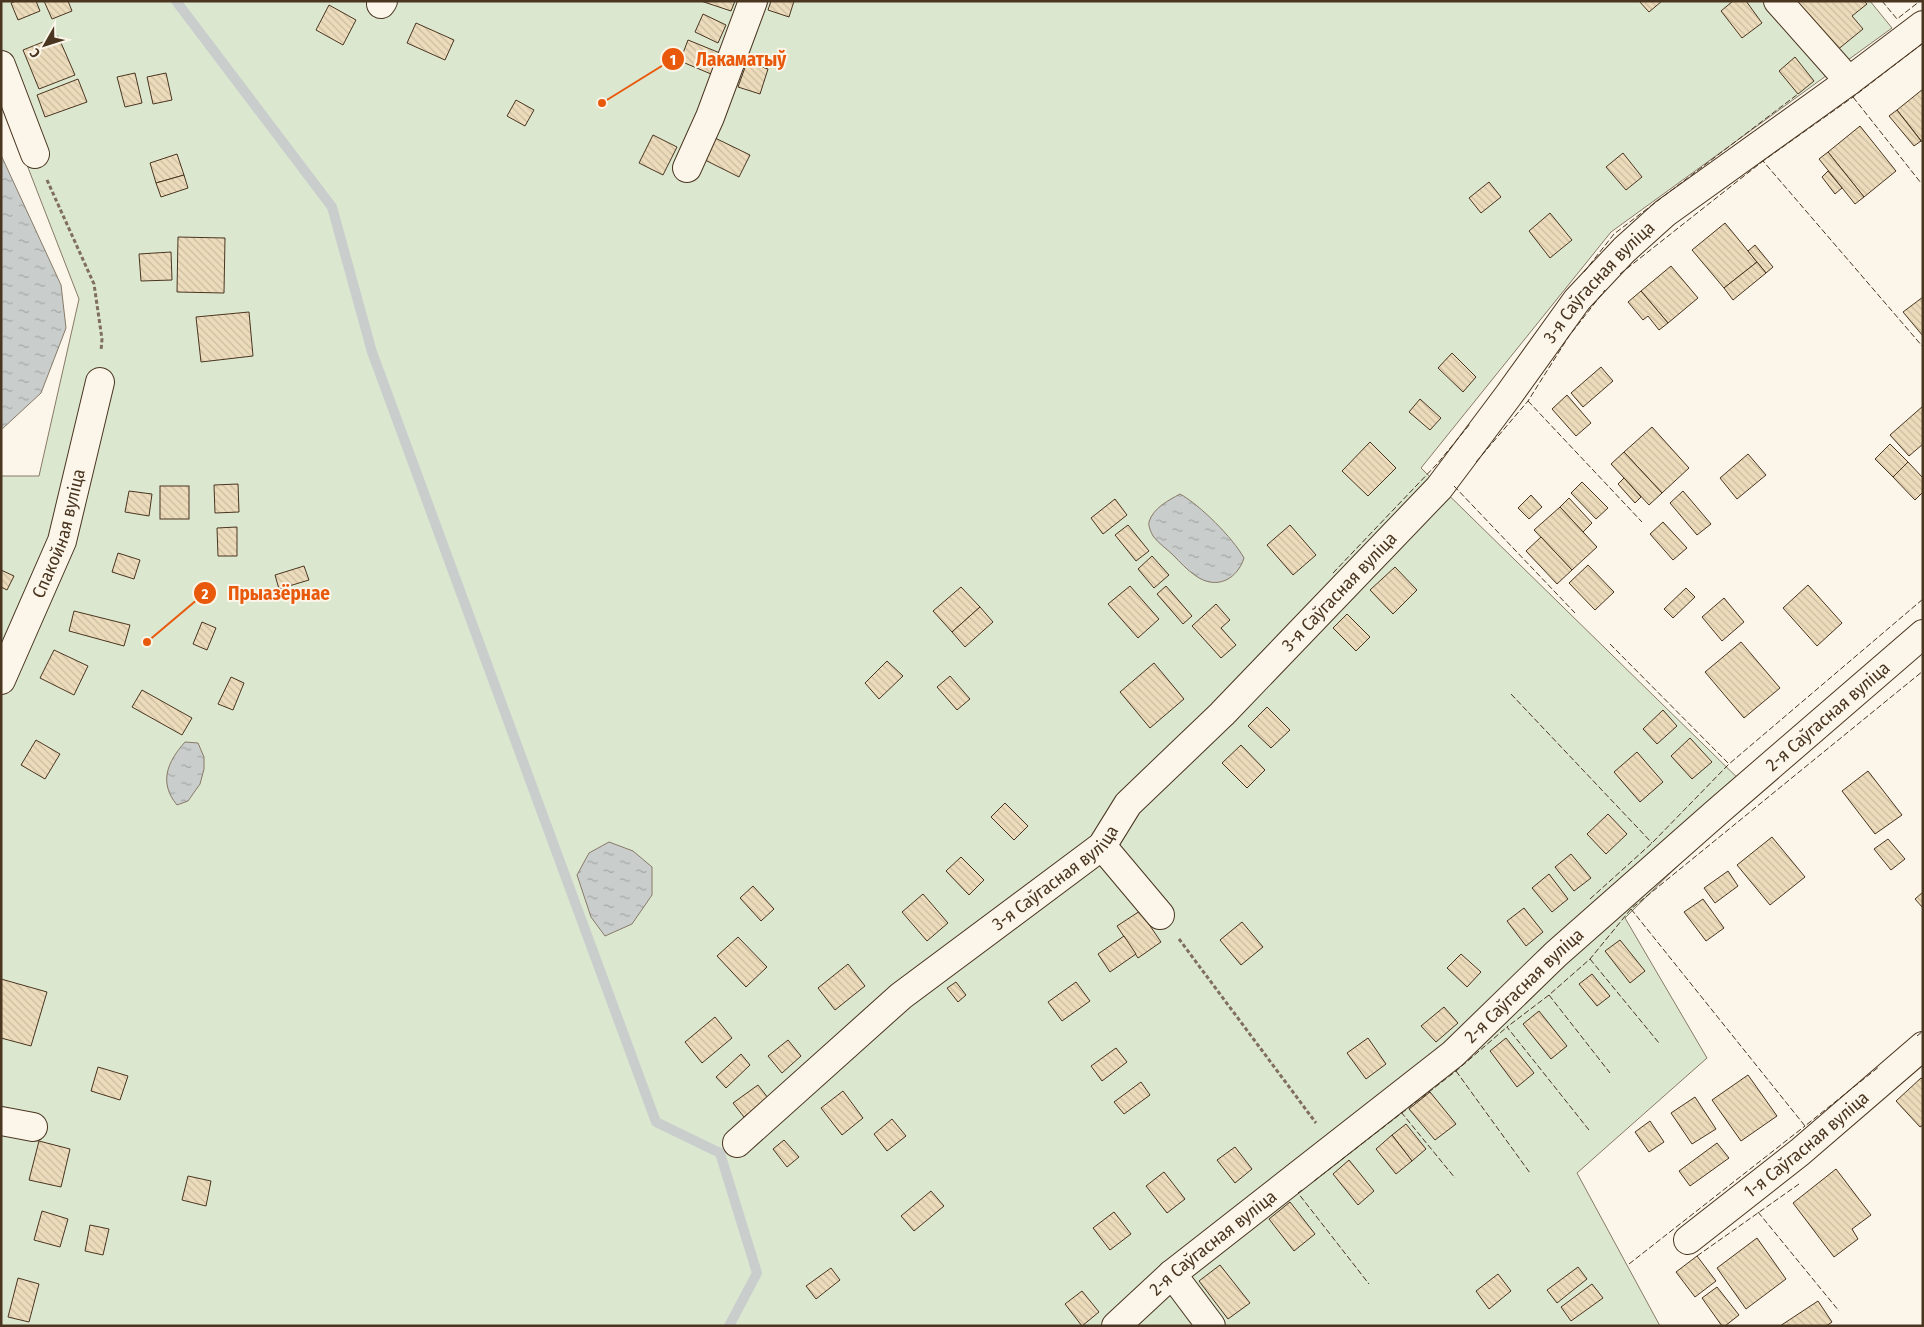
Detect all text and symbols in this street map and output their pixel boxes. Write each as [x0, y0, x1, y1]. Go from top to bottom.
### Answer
north arrow [20, 20, 70, 70]
callout: Лакаматыў [661, 42, 796, 76]
text: С [26, 44, 44, 61]
text: Лакаматыў [696, 48, 787, 71]
text: 1 [670, 51, 676, 69]
street label: 3-я Саўгасная вуліца [1539, 217, 1659, 347]
street label: Спакойная вуліца [27, 467, 90, 602]
street label: 3-я Саўгасная вуліца [1277, 528, 1402, 656]
callout: Прыазёрнае [193, 576, 340, 610]
text: Прыазёрнае [228, 582, 330, 605]
text: 2 [201, 585, 209, 603]
street label: 2-я Саўгасная вуліца [1761, 657, 1894, 776]
street label: 3-я Саўгасная вуліца [988, 821, 1123, 935]
street label: 2-я Саўгасная вуліца [1460, 924, 1588, 1048]
street label: 1-я Саўгасная вуліца [1740, 1087, 1873, 1203]
street label: 2-я Саўгасная вуліца [1145, 1185, 1281, 1300]

